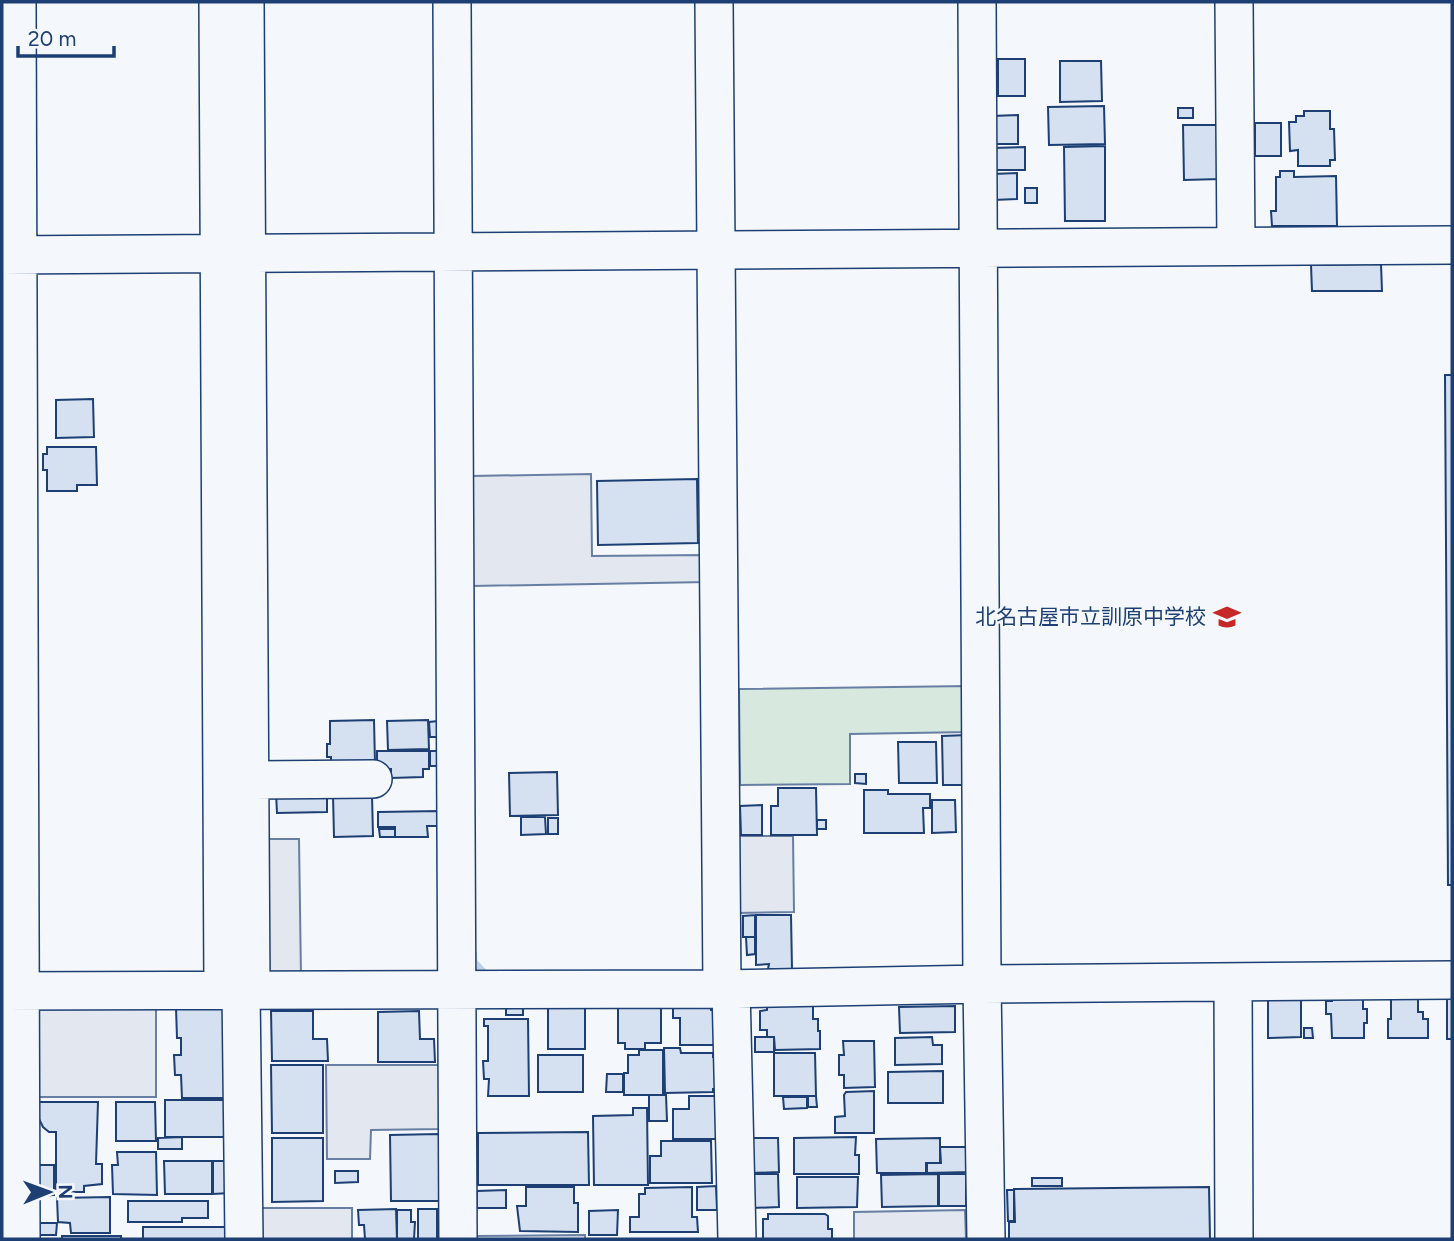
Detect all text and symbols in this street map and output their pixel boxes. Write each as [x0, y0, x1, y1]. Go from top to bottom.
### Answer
scale bar [18, 14, 114, 58]
text: 20 m [28, 26, 76, 51]
school or university icon: 北名古屋市立訓原中学校 [1212, 602, 1242, 632]
place label: 北名古屋市立訓原中学校 [975, 604, 1206, 629]
north arrow [14, 1157, 84, 1227]
text: N [54, 1184, 77, 1199]

